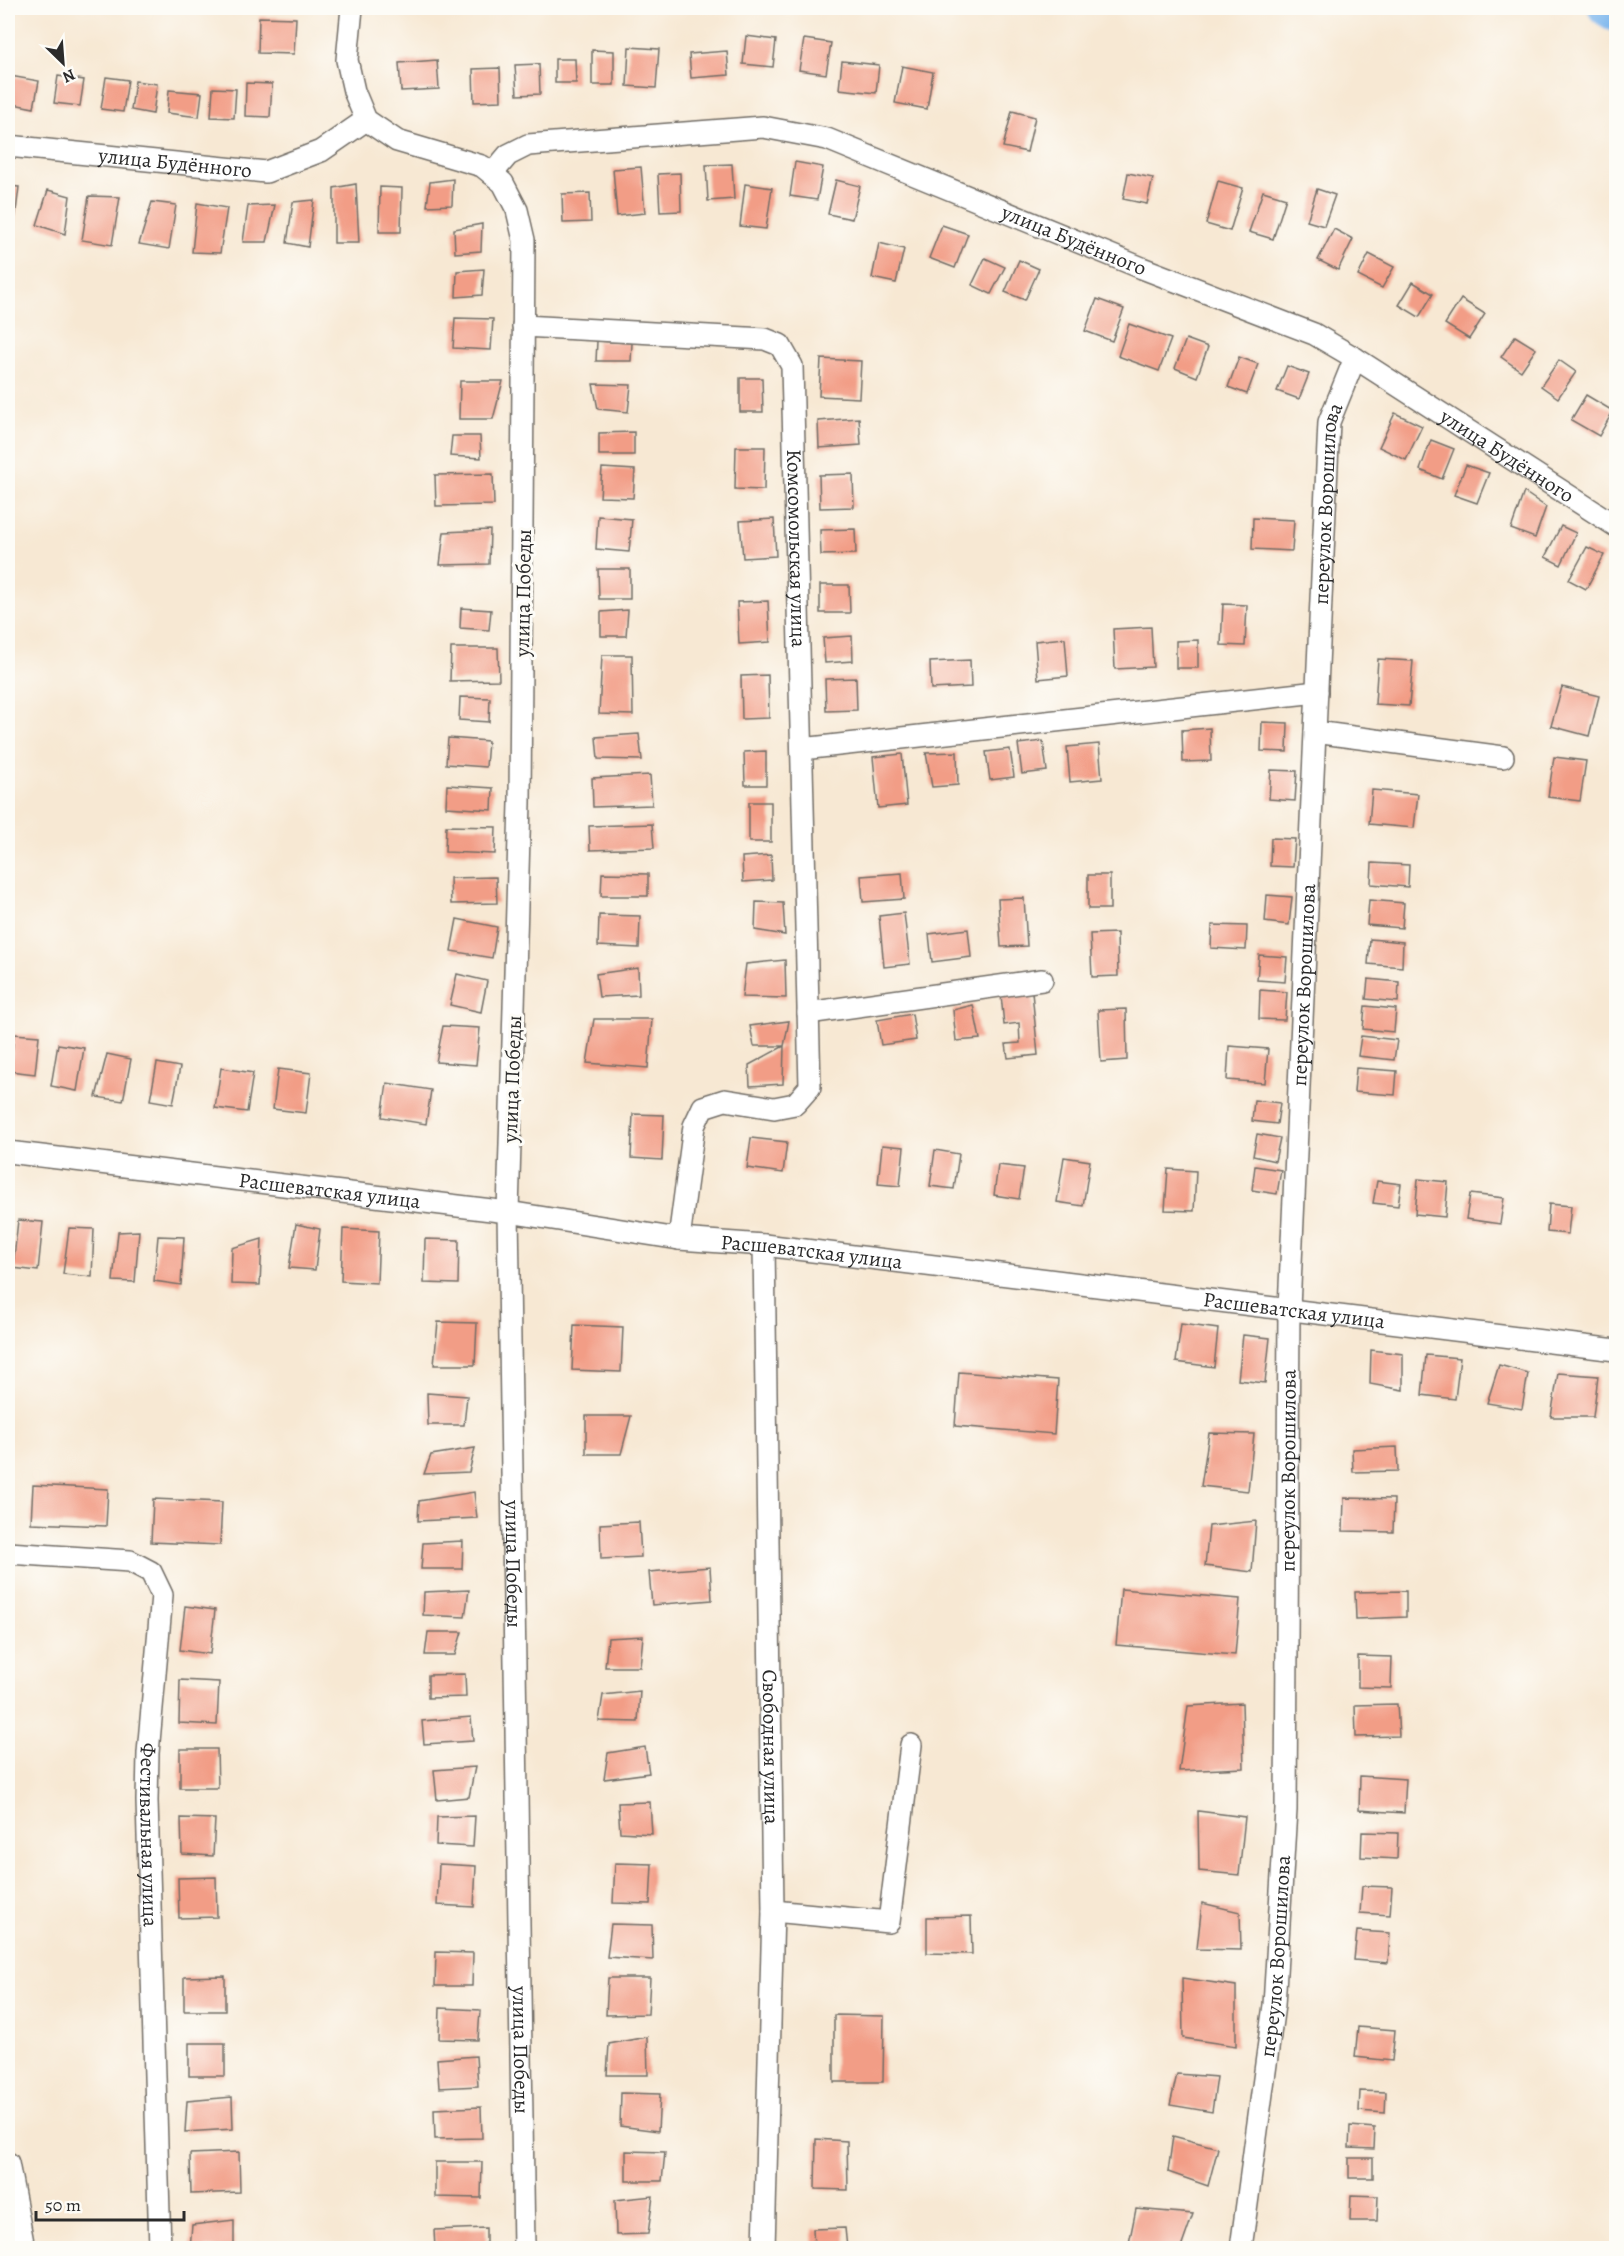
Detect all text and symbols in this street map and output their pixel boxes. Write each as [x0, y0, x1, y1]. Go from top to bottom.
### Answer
north arrow [33, 33, 93, 93]
text: N [59, 63, 79, 88]
street label: улица Будённого [96, 141, 253, 185]
street label: улица Будённого [996, 198, 1151, 282]
street label: переулок Ворошилова [1307, 398, 1350, 605]
street label: улица Будённого [1434, 402, 1580, 509]
street label: Комсомольская улица [780, 449, 813, 648]
street label: улица Победы [508, 529, 538, 658]
street label: переулок Ворошилова [1285, 883, 1322, 1087]
street label: улица Победы [496, 1015, 528, 1144]
street label: Расшеватская улица [237, 1166, 422, 1215]
street label: Расшеватская улица [720, 1228, 905, 1276]
street label: Расшеватская улица [1202, 1285, 1387, 1335]
street label: переулок Ворошилова [1273, 1369, 1303, 1572]
street label: улица Победы [498, 1499, 528, 1628]
street label: Свободная улица [756, 1669, 786, 1825]
street label: Фестивальная улица [133, 1742, 165, 1928]
street label: переулок Ворошилова [1253, 1854, 1297, 2059]
street label: улица Победы [506, 1985, 536, 2114]
scale bar [36, 2184, 184, 2222]
text: 50 m [45, 2193, 81, 2217]

